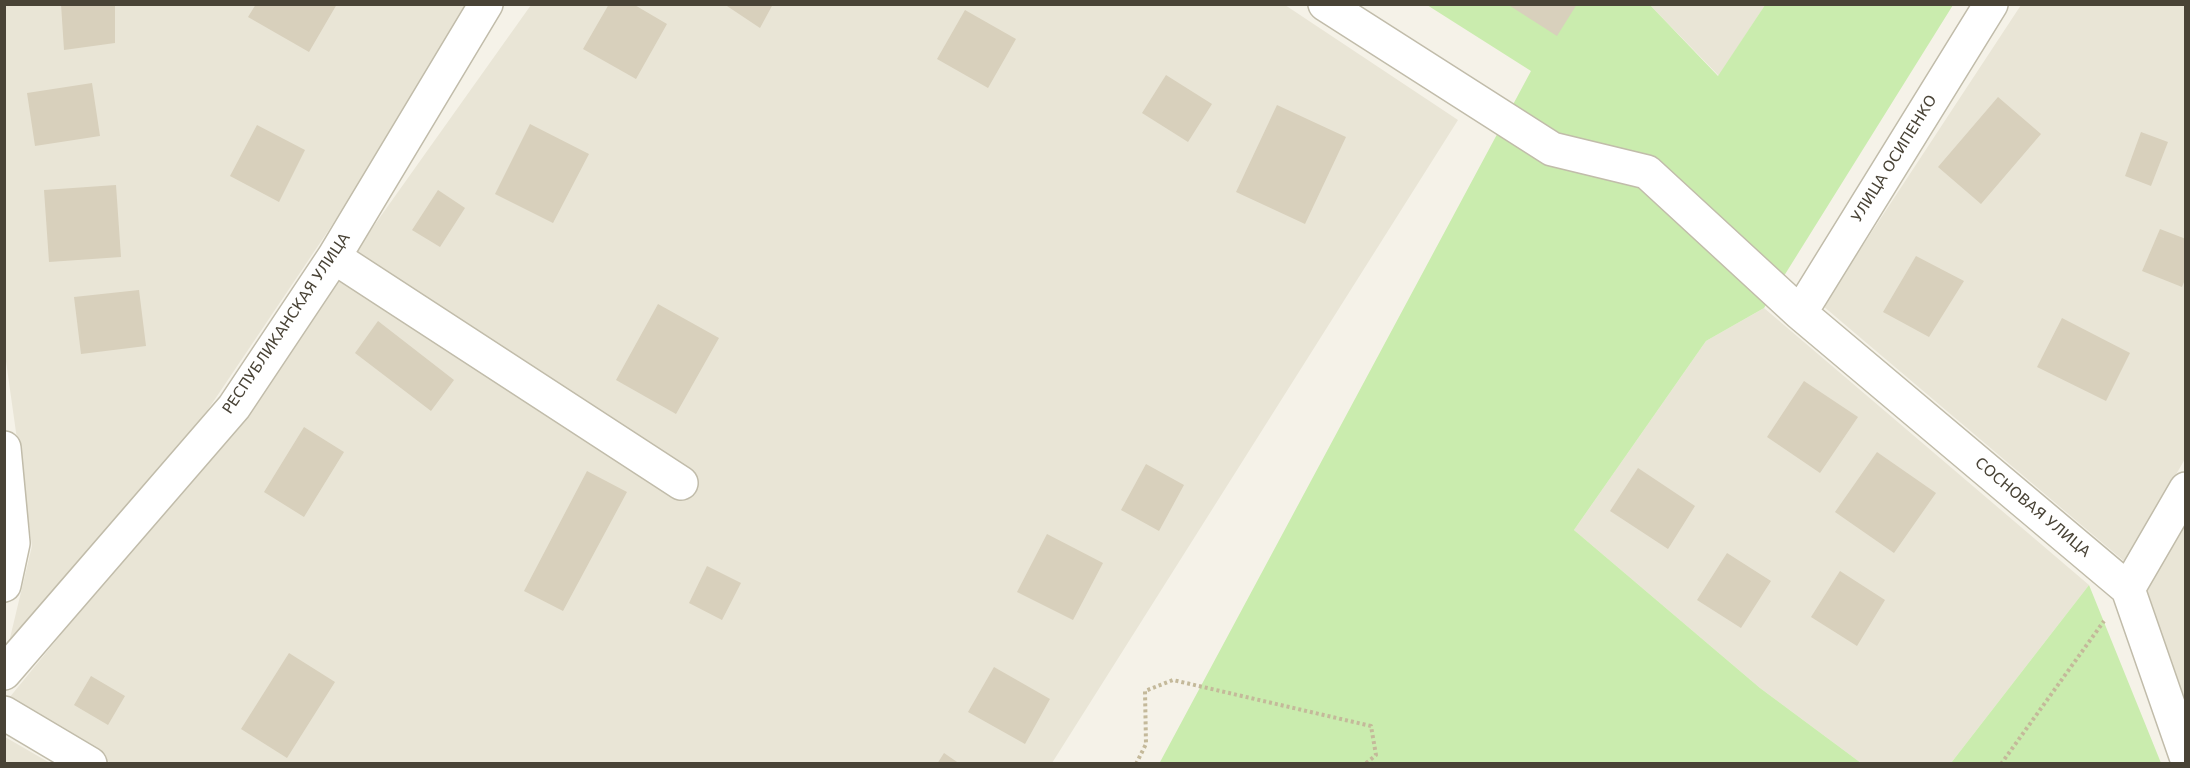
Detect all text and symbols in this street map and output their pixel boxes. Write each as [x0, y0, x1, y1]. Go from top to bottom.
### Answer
street label: УЛИЦА ОСИПЕНКО [1849, 92, 1941, 226]
street label: РЕСПУБЛИКАНСКАЯ УЛИЦА [220, 230, 354, 418]
street label: СОСНОВАЯ УЛИЦА [1971, 454, 2093, 562]

